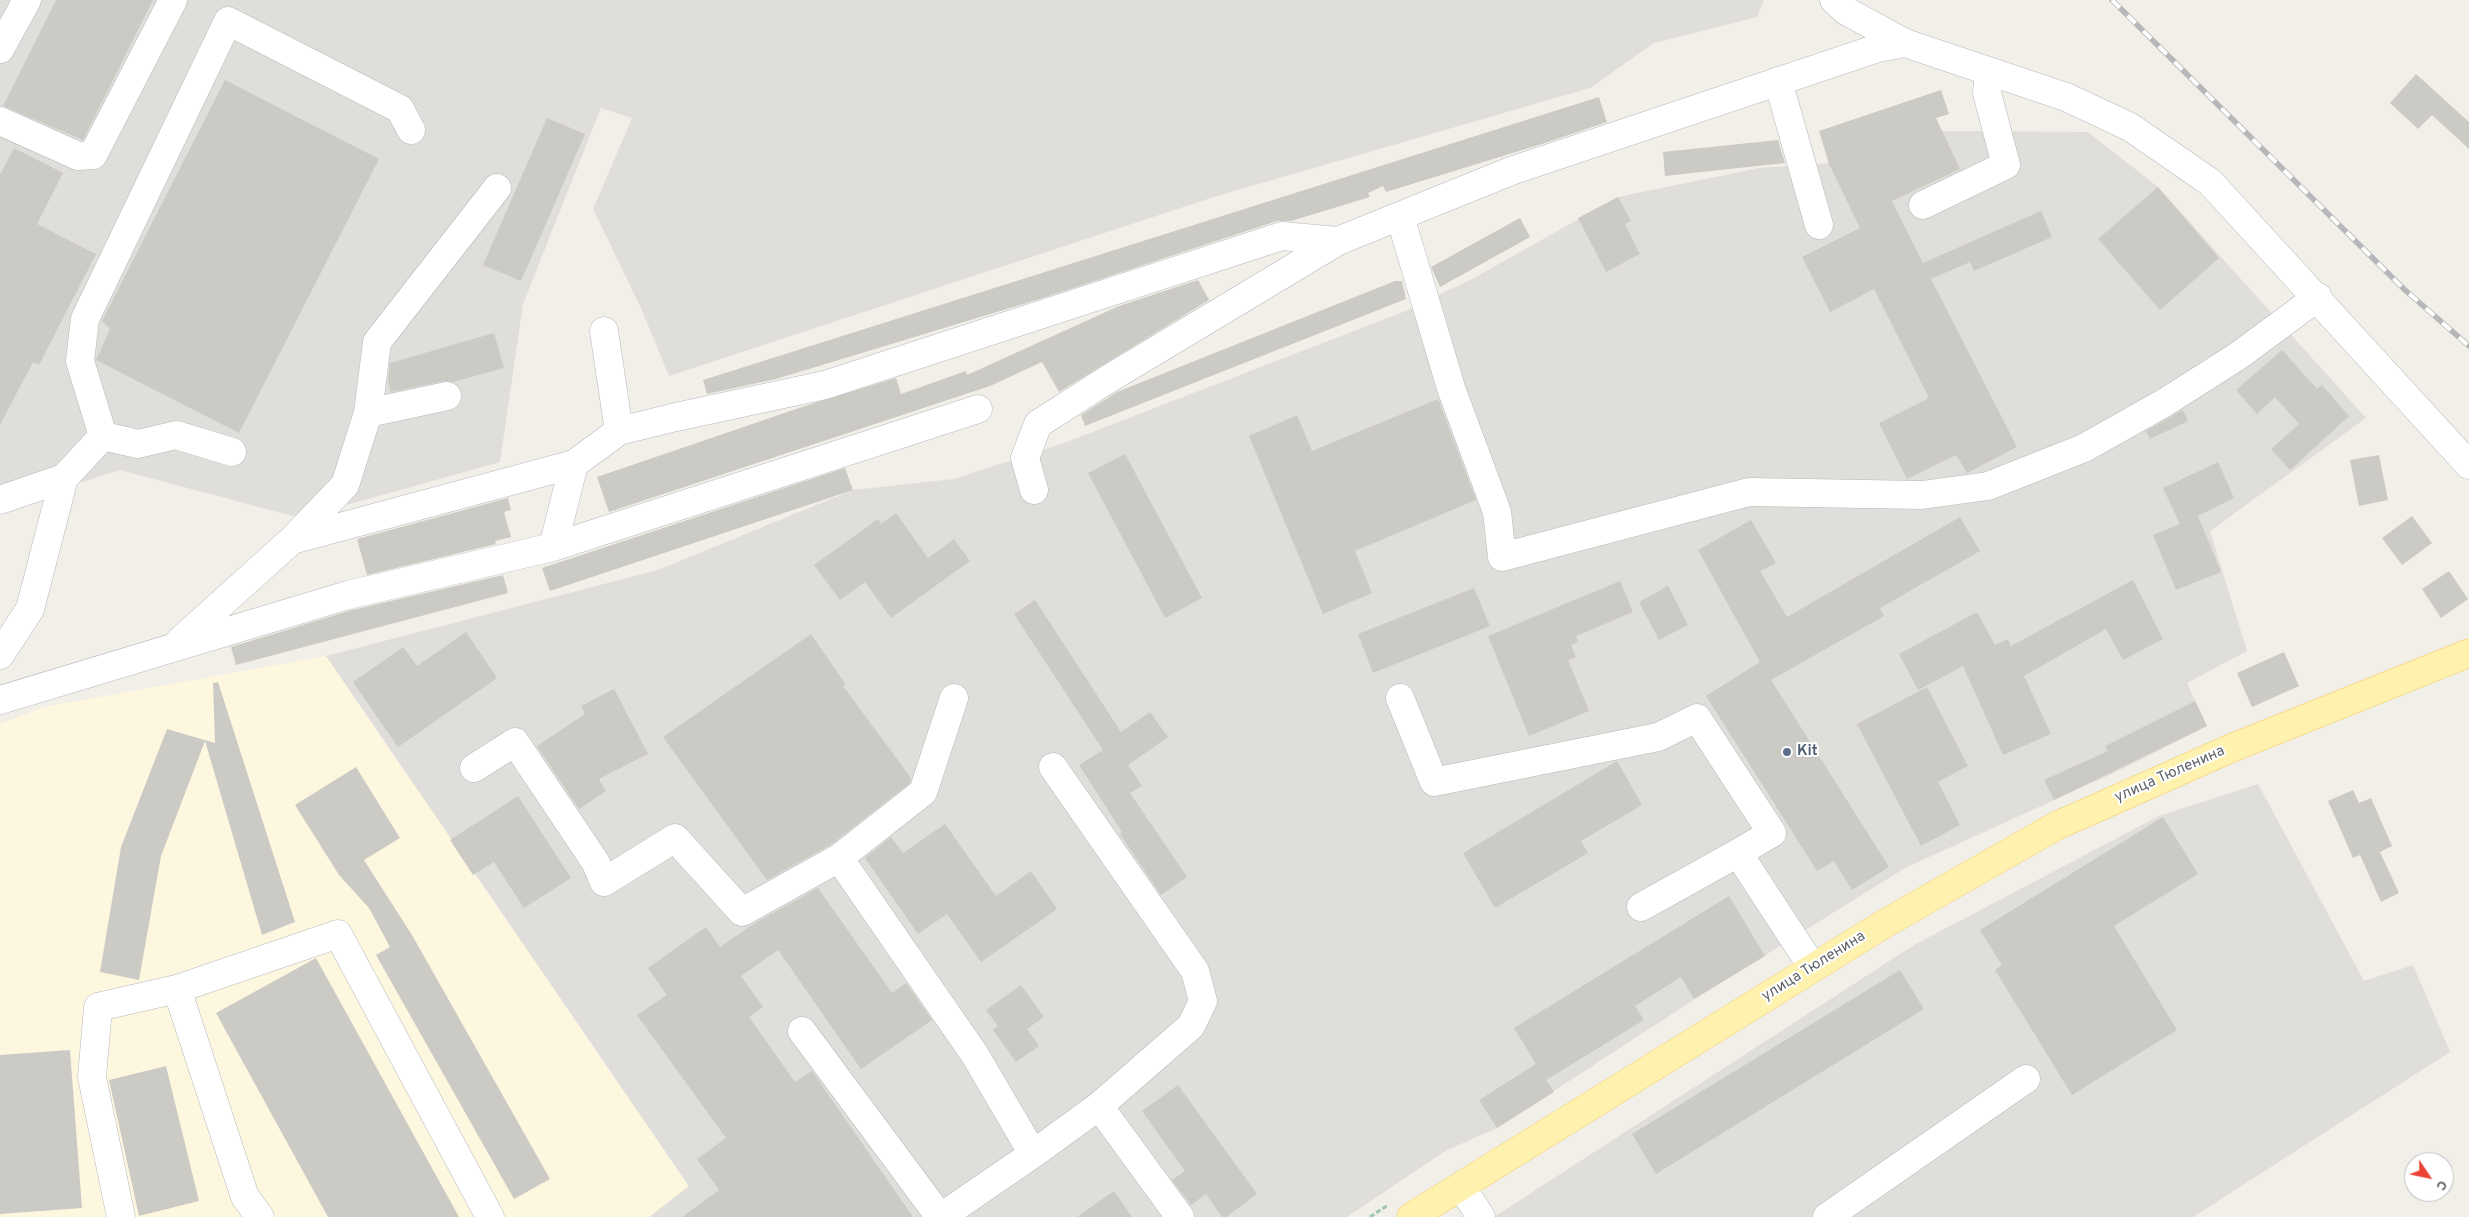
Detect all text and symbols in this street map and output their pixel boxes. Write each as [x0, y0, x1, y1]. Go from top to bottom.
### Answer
place label: Kit [1797, 743, 1818, 761]
street label: улица Тюленина [2112, 743, 2228, 807]
marker: Kit [1781, 746, 1793, 758]
street label: улица Тюленина [1759, 928, 1869, 1006]
north arrow [2404, 1152, 2454, 1202]
text: С [2431, 1177, 2451, 1194]

